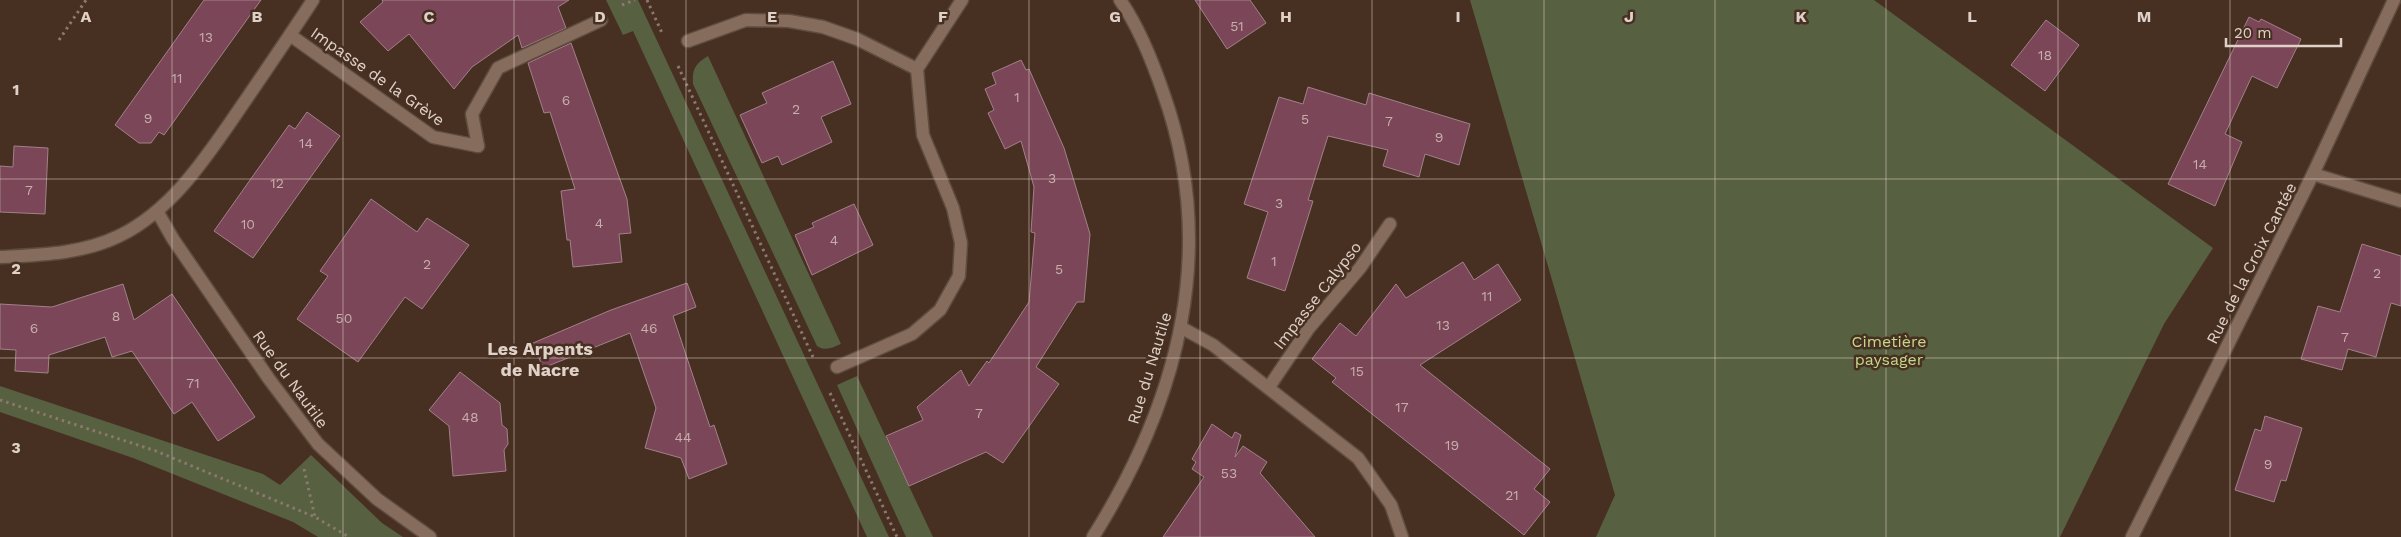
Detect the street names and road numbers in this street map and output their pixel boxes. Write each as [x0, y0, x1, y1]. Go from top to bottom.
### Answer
street label: Impasse de la Grève [307, 23, 448, 130]
street label: Rue de la Croix Cantée [2202, 179, 2300, 347]
street label: Impasse Calypso [1269, 238, 1365, 353]
street label: Rue du Nautile [1123, 310, 1176, 426]
street label: Rue du Nautile [249, 327, 332, 432]

